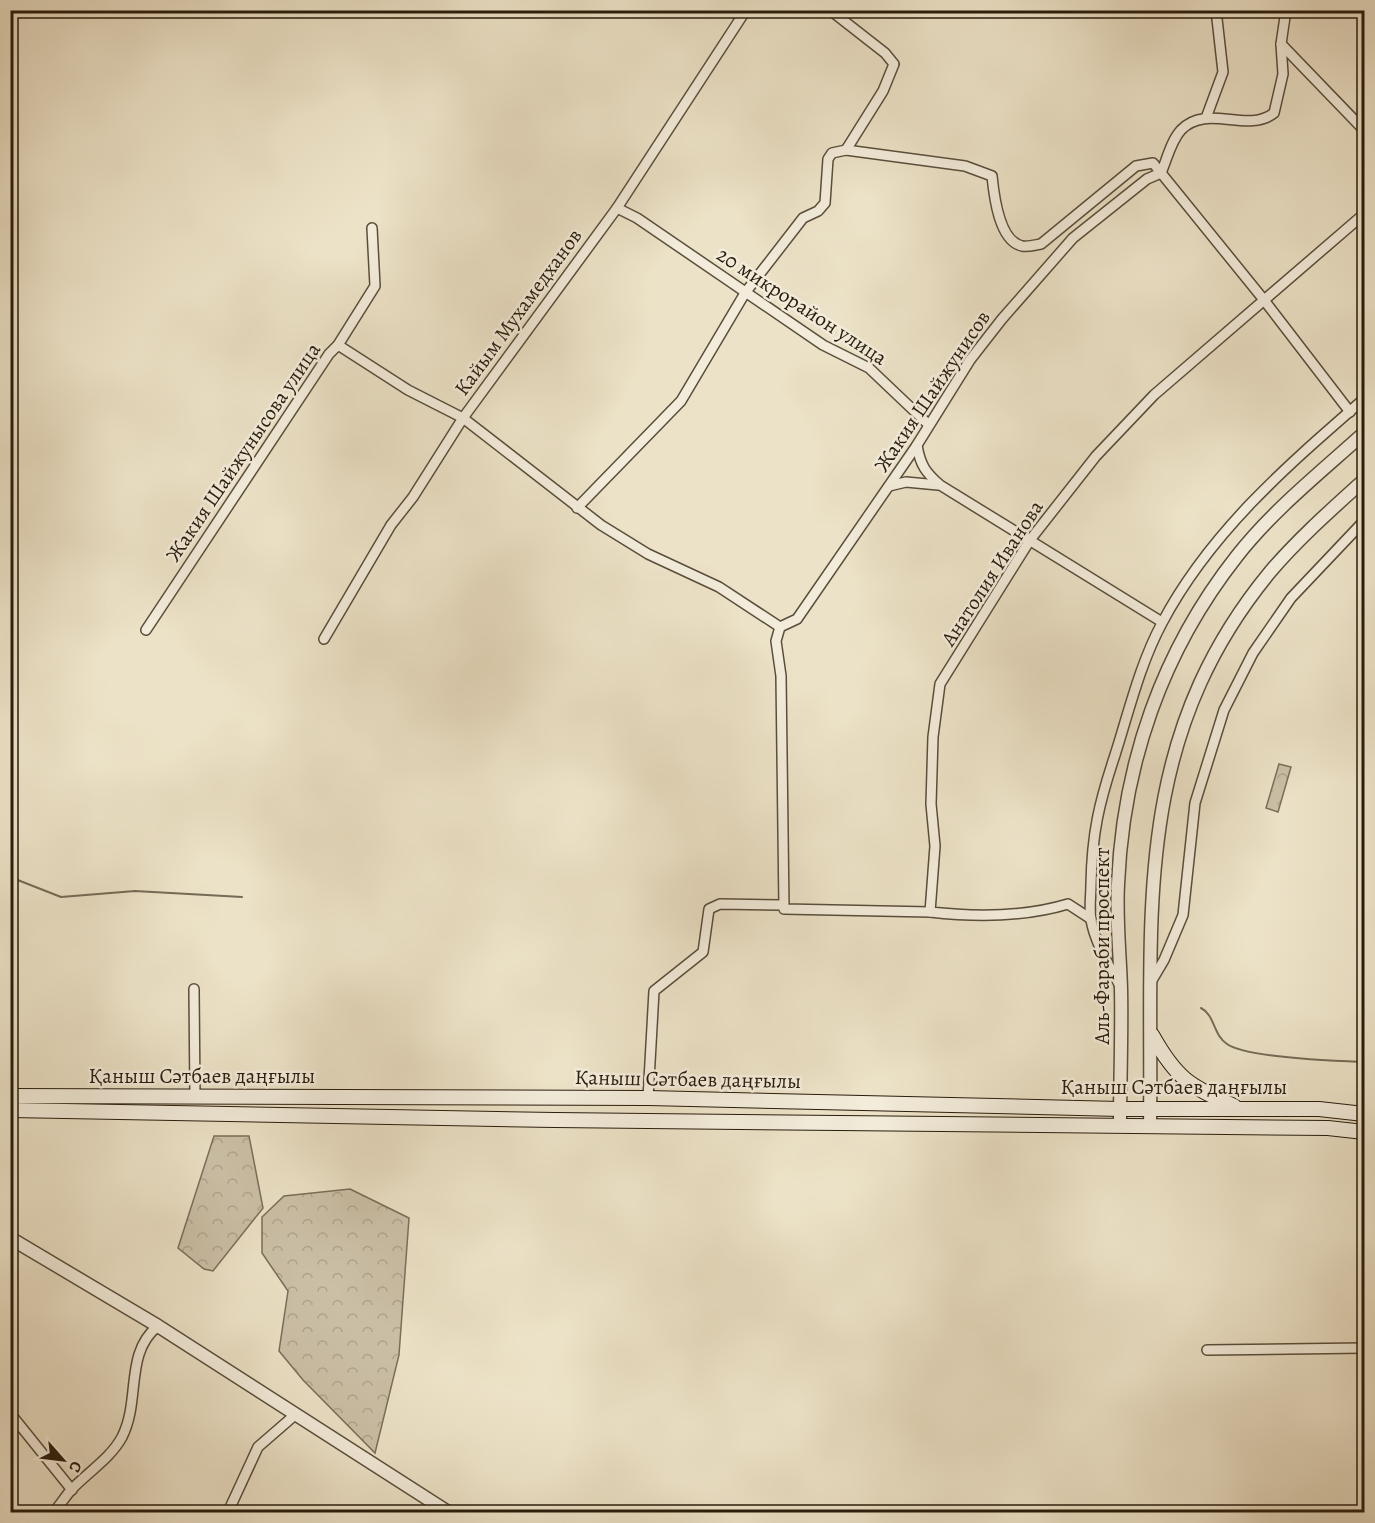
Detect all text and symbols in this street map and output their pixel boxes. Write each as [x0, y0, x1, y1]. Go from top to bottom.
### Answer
street label: Кайым Мухамедханов [448, 223, 588, 401]
street label: 20 микрорайон улица [711, 240, 893, 372]
street label: Жакия Шайжунисов [867, 305, 997, 477]
street label: Жакия Шайжунысова улица [159, 337, 327, 567]
street label: Анатолия Иванова [934, 494, 1050, 652]
street label: Аль-Фараби проспект [1088, 848, 1116, 1045]
street label: Қаныш Сәтбаев даңғылы [89, 1062, 315, 1090]
street label: Қаныш Сәтбаев даңғылы [575, 1063, 801, 1095]
street label: Қаныш Сәтбаев даңғылы [1061, 1073, 1287, 1101]
north arrow [33, 1430, 93, 1490]
text: С [63, 1457, 87, 1476]

